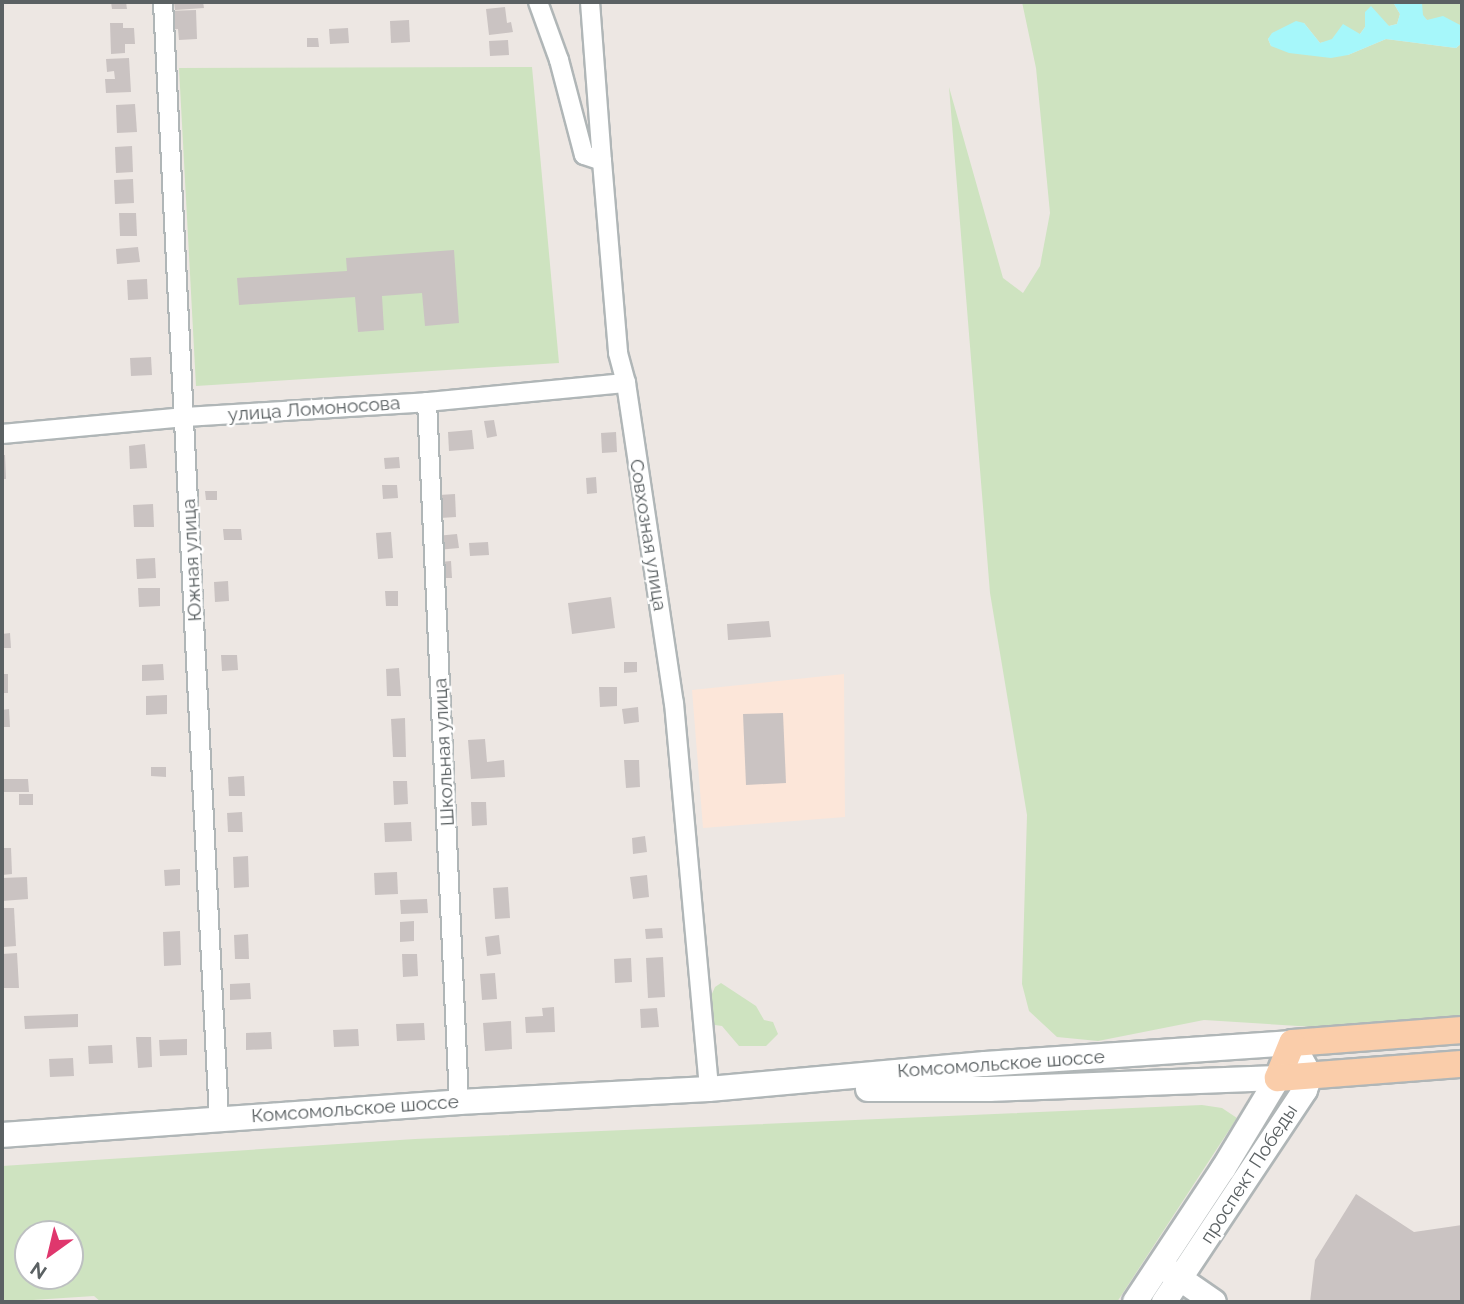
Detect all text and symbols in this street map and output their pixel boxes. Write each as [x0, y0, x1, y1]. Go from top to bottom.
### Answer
street label: улица Ломоносова [227, 392, 401, 426]
street label: Совхозная улица [625, 457, 671, 613]
street label: Южная улица [177, 498, 207, 622]
street label: Школьная улица [429, 677, 459, 827]
street label: Комсомольское шоссе [897, 1045, 1105, 1083]
street label: Комсомольское шоссе [251, 1090, 459, 1128]
street label: проспект Победы [1195, 1100, 1303, 1248]
north arrow [14, 1220, 84, 1290]
text: N [26, 1258, 51, 1284]

